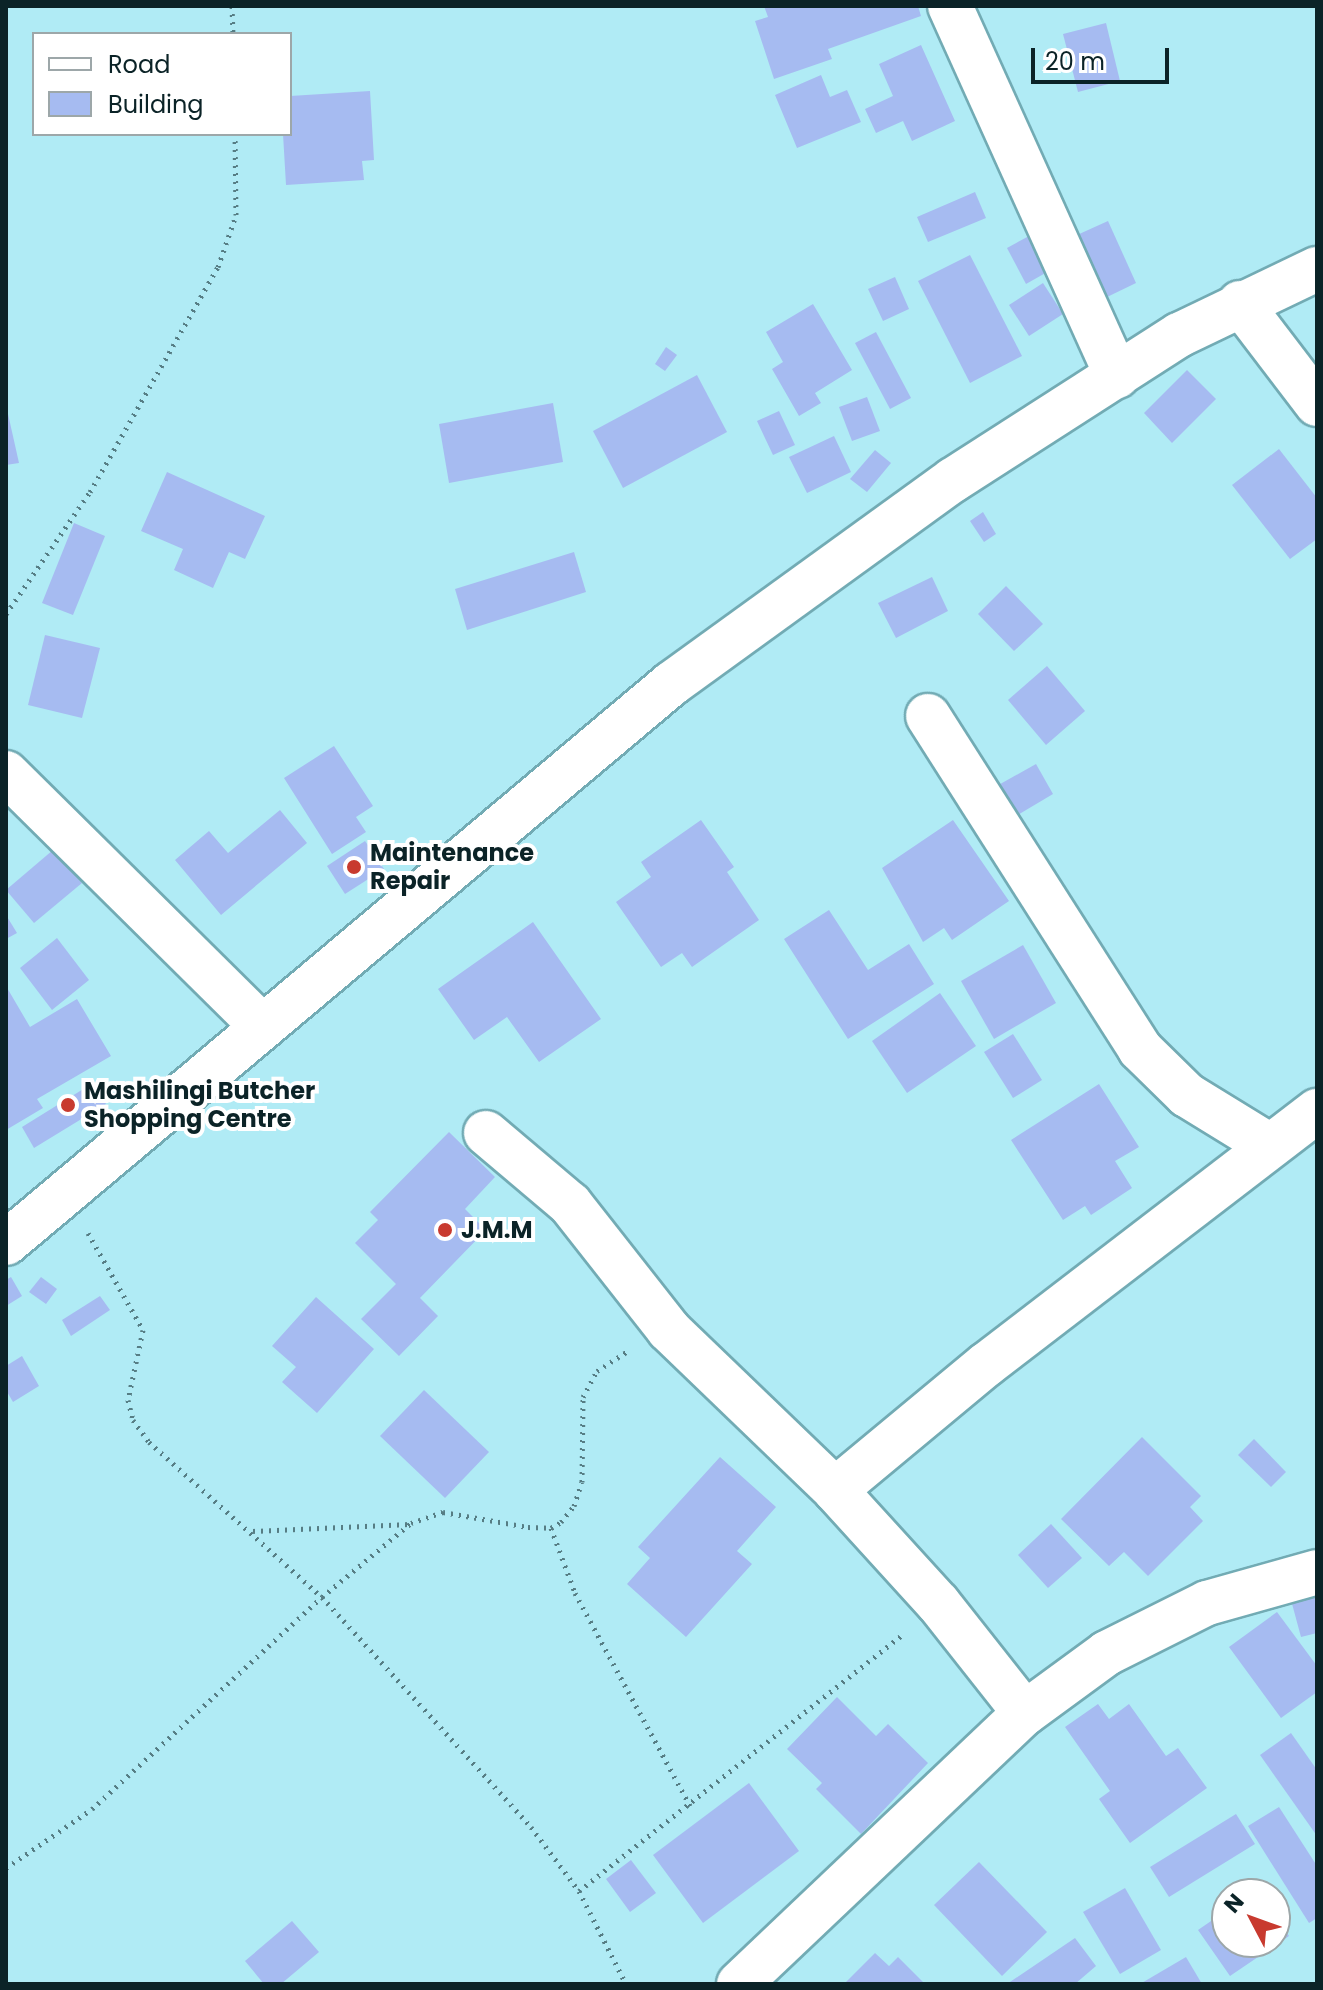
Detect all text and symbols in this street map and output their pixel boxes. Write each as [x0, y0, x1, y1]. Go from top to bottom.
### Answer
legend [32, 32, 292, 136]
scale bar [1035, 32, 1173, 82]
text: 20 m [1045, 45, 1105, 78]
text: Road [108, 48, 170, 81]
text: Building [108, 88, 204, 121]
place label: Maintenance Repair [370, 839, 534, 895]
marker: Maintenance Repair [345, 858, 363, 876]
place label: Mashilingi Butcher Shopping Centre [84, 1077, 315, 1133]
marker: Mashilingi Butcher Shopping Centre [59, 1096, 77, 1114]
place label: J.M.M [461, 1216, 532, 1244]
marker: J.M.M [436, 1221, 454, 1239]
north arrow [1211, 1878, 1291, 1958]
text: N [1217, 1887, 1251, 1920]

